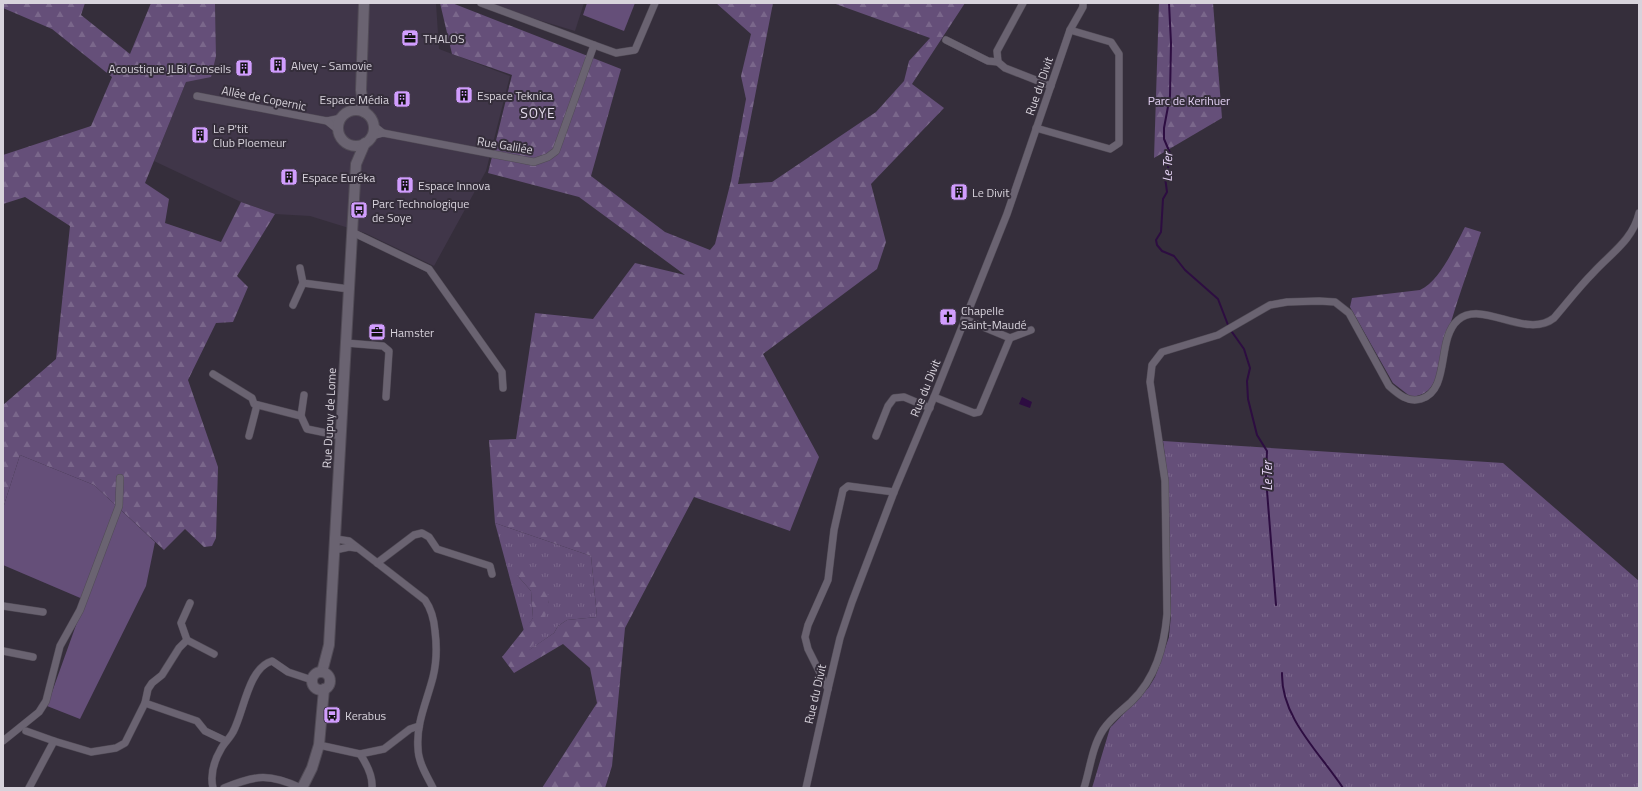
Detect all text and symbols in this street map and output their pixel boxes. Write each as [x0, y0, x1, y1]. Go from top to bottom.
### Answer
office icon: THALOS [400, 28, 420, 48]
place label: THALOS [423, 29, 465, 48]
street label: Rue du Divit [1020, 53, 1058, 118]
building icon: Alvey - Samovie [268, 55, 288, 75]
place label: Alvey - Samovie [291, 56, 372, 75]
building icon: Acoustique JLBi Conseils [234, 58, 254, 78]
place label: Acoustique JLBi Conseils [109, 59, 231, 78]
street label: Allée de Copernic [220, 80, 308, 116]
building icon: Espace Teknica [454, 85, 474, 105]
place label: Espace Teknica [477, 86, 553, 105]
building icon: Espace Média [392, 89, 412, 109]
place label: Espace Média [320, 90, 389, 109]
park label: Parc de Kerihuer [1148, 91, 1230, 110]
district label: SOYE [520, 102, 556, 123]
place label: Le P'tit Club Ploemeur [213, 119, 287, 152]
building icon: Le P'tit Club Ploemeur [190, 125, 210, 145]
street label: Rue Galilée [476, 131, 534, 159]
water label: Le Ter [1157, 150, 1177, 182]
building icon: Espace Euréka [279, 167, 299, 187]
place label: Espace Euréka [302, 168, 375, 187]
building icon: Espace Innova [395, 175, 415, 195]
place label: Espace Innova [418, 176, 490, 195]
building icon: Le Divit [949, 182, 969, 202]
place label: Le Divit [972, 183, 1010, 202]
place label: Parc Technologique de Soye [372, 194, 469, 227]
bus stop icon: Parc Technologique de Soye [349, 200, 369, 220]
place label: Chapelle Saint-Maudé [961, 301, 1027, 334]
church icon: Chapelle Saint-Maudé [938, 307, 958, 327]
office icon: Hamster [367, 322, 387, 342]
place label: Hamster [390, 323, 434, 342]
street label: Rue du Divit [905, 356, 945, 420]
street label: Rue Dupuy de Lome [317, 367, 341, 469]
water label: Le Ter [1257, 459, 1277, 491]
street label: Rue du Divit [799, 661, 831, 726]
bus stop icon: Kerabus [322, 705, 342, 725]
place label: Kerabus [345, 706, 387, 725]

